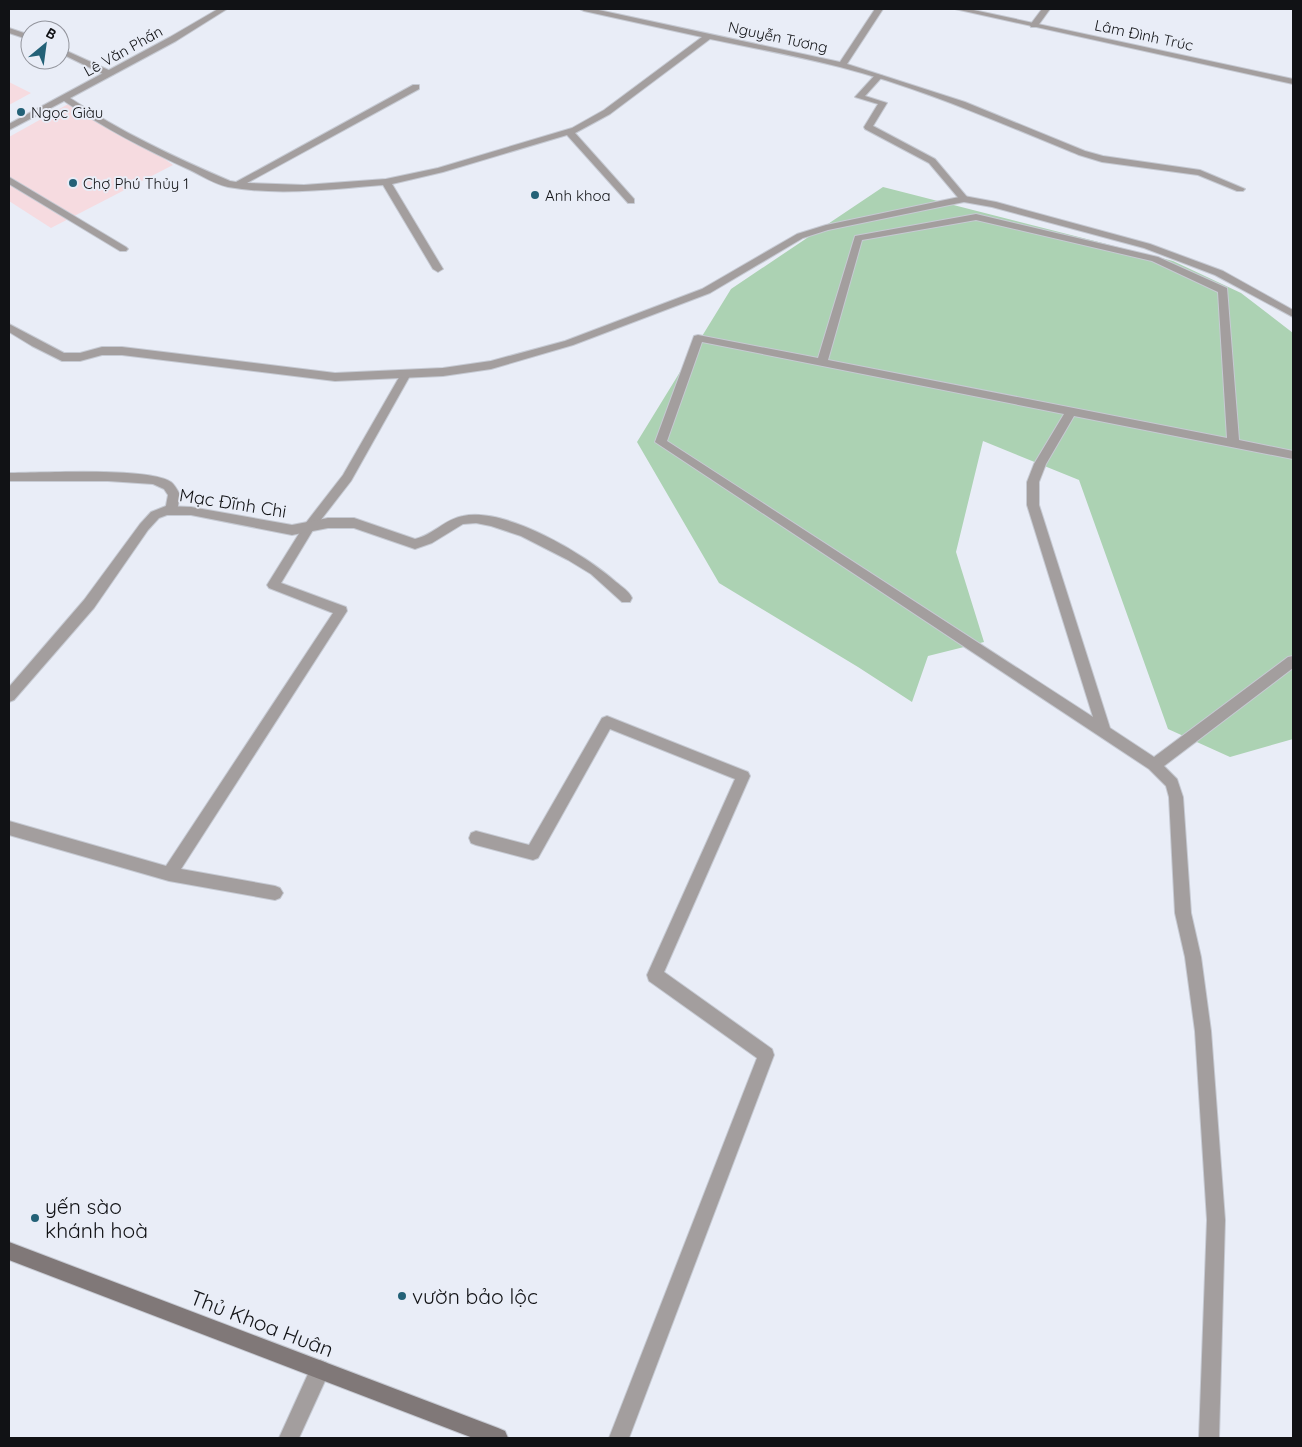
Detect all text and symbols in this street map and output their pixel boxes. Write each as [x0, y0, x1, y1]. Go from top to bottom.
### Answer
street label: Lâm Đình Trúc [1093, 15, 1195, 55]
street label: Nguyễn Tương [726, 17, 830, 57]
north arrow [20, 20, 70, 70]
street label: Lê Văn Phấn [80, 22, 166, 80]
text: B [43, 24, 60, 44]
place label: Ngọc Giàu [31, 103, 103, 122]
marker: Ngọc Giàu [15, 106, 27, 118]
place label: Chợ Phú Thủy 1 [83, 174, 189, 193]
marker: Chợ Phú Thủy 1 [67, 177, 79, 189]
place label: Anh khoa [545, 186, 611, 205]
marker: Anh khoa [529, 189, 541, 201]
street label: Mạc Đĩnh Chi [178, 483, 288, 523]
place label: yến sào khánh hoà [45, 1193, 148, 1243]
marker: yến sào khánh hoà [29, 1212, 41, 1224]
place label: vườn bảo lộc [412, 1283, 538, 1309]
street label: Thủ Khoa Huân [187, 1284, 337, 1362]
marker: vườn bảo lộc [396, 1290, 408, 1302]

